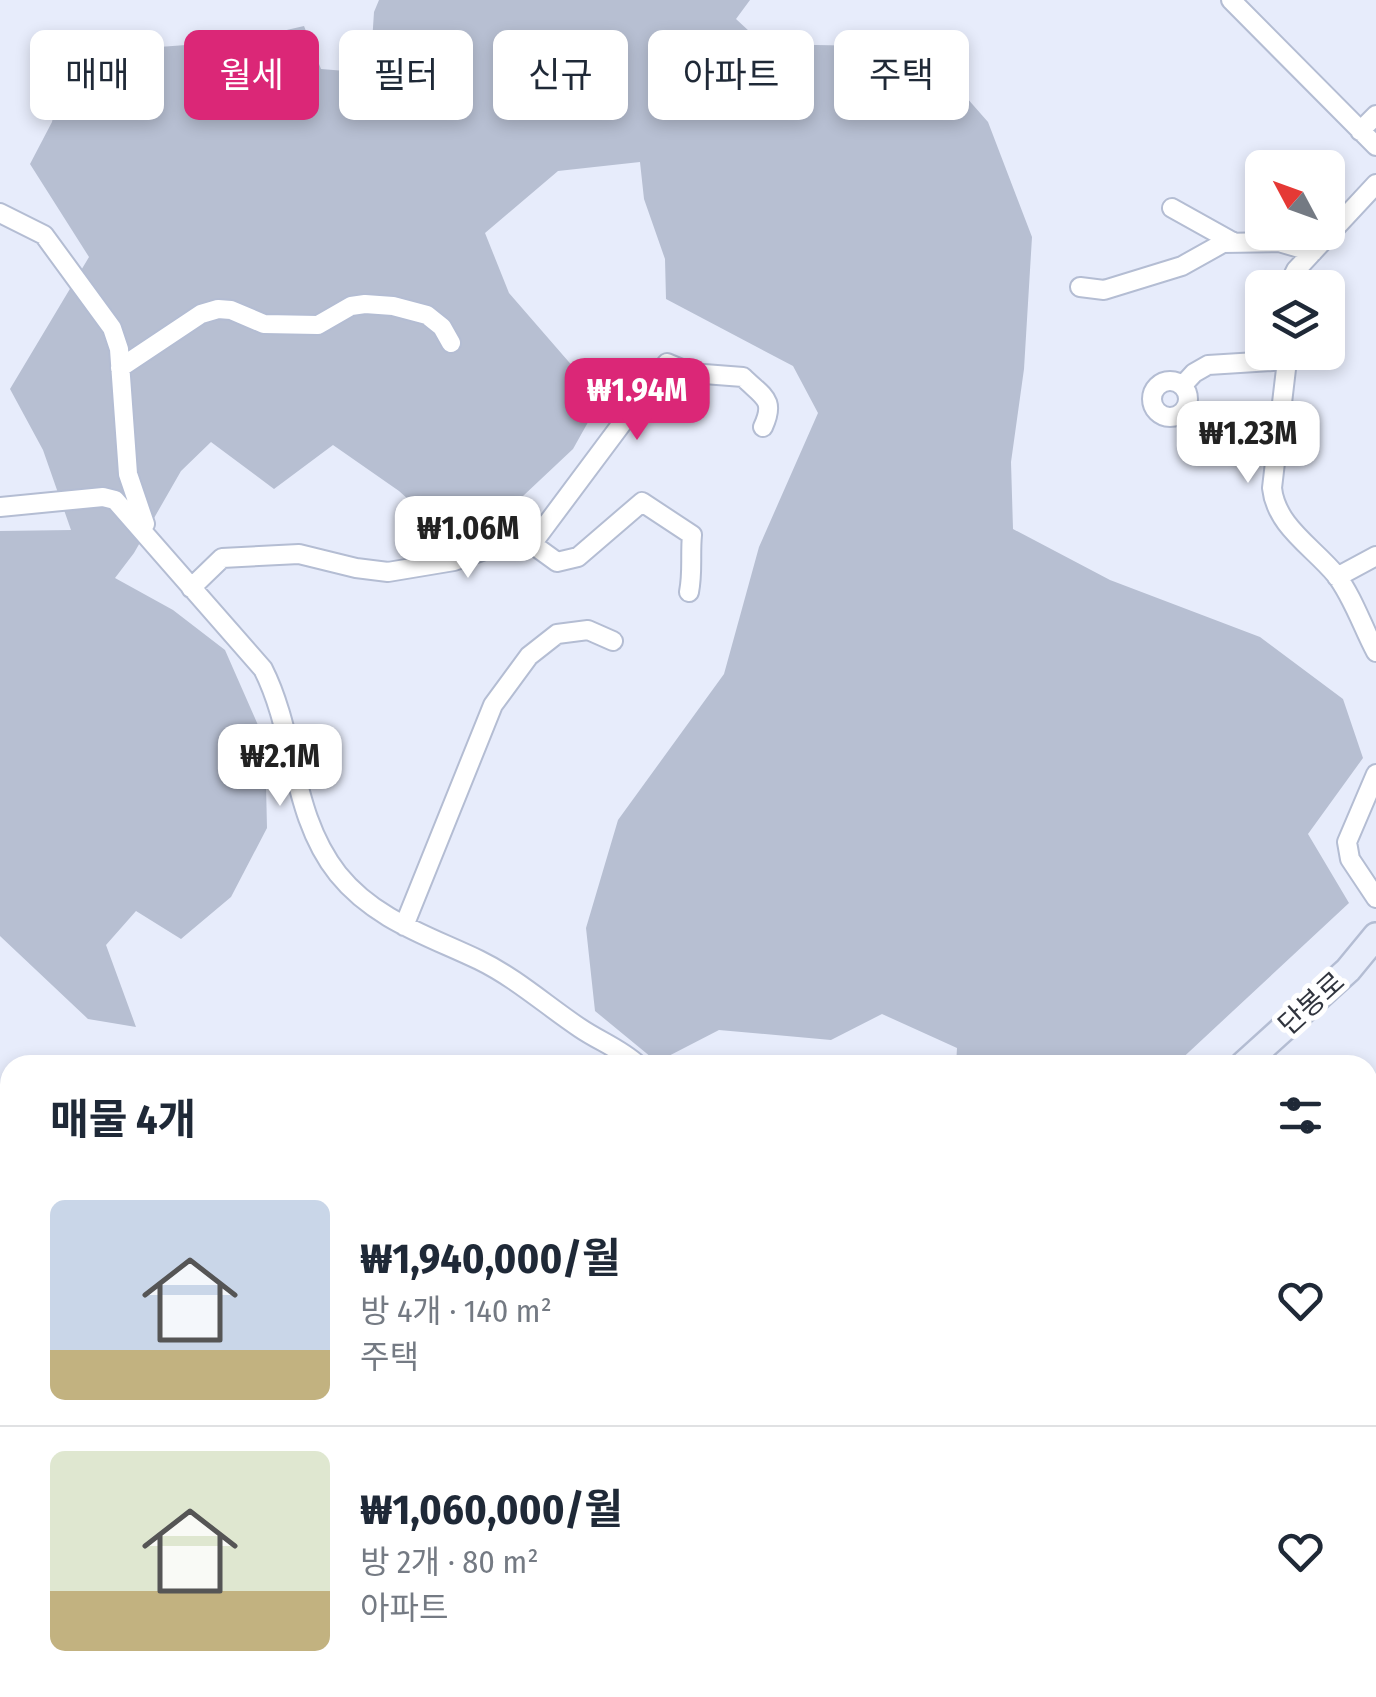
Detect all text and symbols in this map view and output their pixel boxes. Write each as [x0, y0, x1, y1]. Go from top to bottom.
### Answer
chip: 매매 [30, 30, 164, 120]
chip: 월세 [184, 30, 319, 120]
chip: 필터 [339, 30, 473, 120]
chip: 신규 [493, 30, 628, 120]
chip: 아파트 [648, 30, 814, 120]
chip: 주택 [834, 30, 969, 120]
north arrow [1245, 150, 1345, 250]
map controls [1245, 150, 1345, 370]
button: layers [1245, 270, 1345, 370]
pin: ₩1.94M [556, 358, 718, 443]
text: ₩1.94M [587, 371, 687, 409]
pin: ₩1.23M [1167, 401, 1329, 486]
text: ₩1.23M [1199, 414, 1297, 452]
pin: ₩1.06M [387, 496, 549, 581]
text: ₩1.06M [417, 509, 519, 547]
pin: ₩2.1M [210, 724, 350, 809]
text: ₩2.1M [240, 737, 320, 775]
street label: 단봉로 [1272, 965, 1351, 1041]
icon: filters [1273, 1088, 1328, 1143]
text: 매물 4개 [50, 1095, 196, 1145]
text: ₩1,940,000/월 [360, 1234, 621, 1284]
icon: home [130, 1240, 250, 1360]
icon: heart [1273, 1273, 1328, 1328]
text: 방 4개 · 140 m² [360, 1292, 552, 1330]
text: 주택 [360, 1338, 419, 1376]
text: ₩1,060,000/월 [360, 1485, 623, 1535]
icon: home [130, 1491, 250, 1611]
icon: heart [1273, 1524, 1328, 1579]
text: 방 2개 · 80 m² [360, 1543, 539, 1581]
text: 아파트 [360, 1589, 448, 1627]

